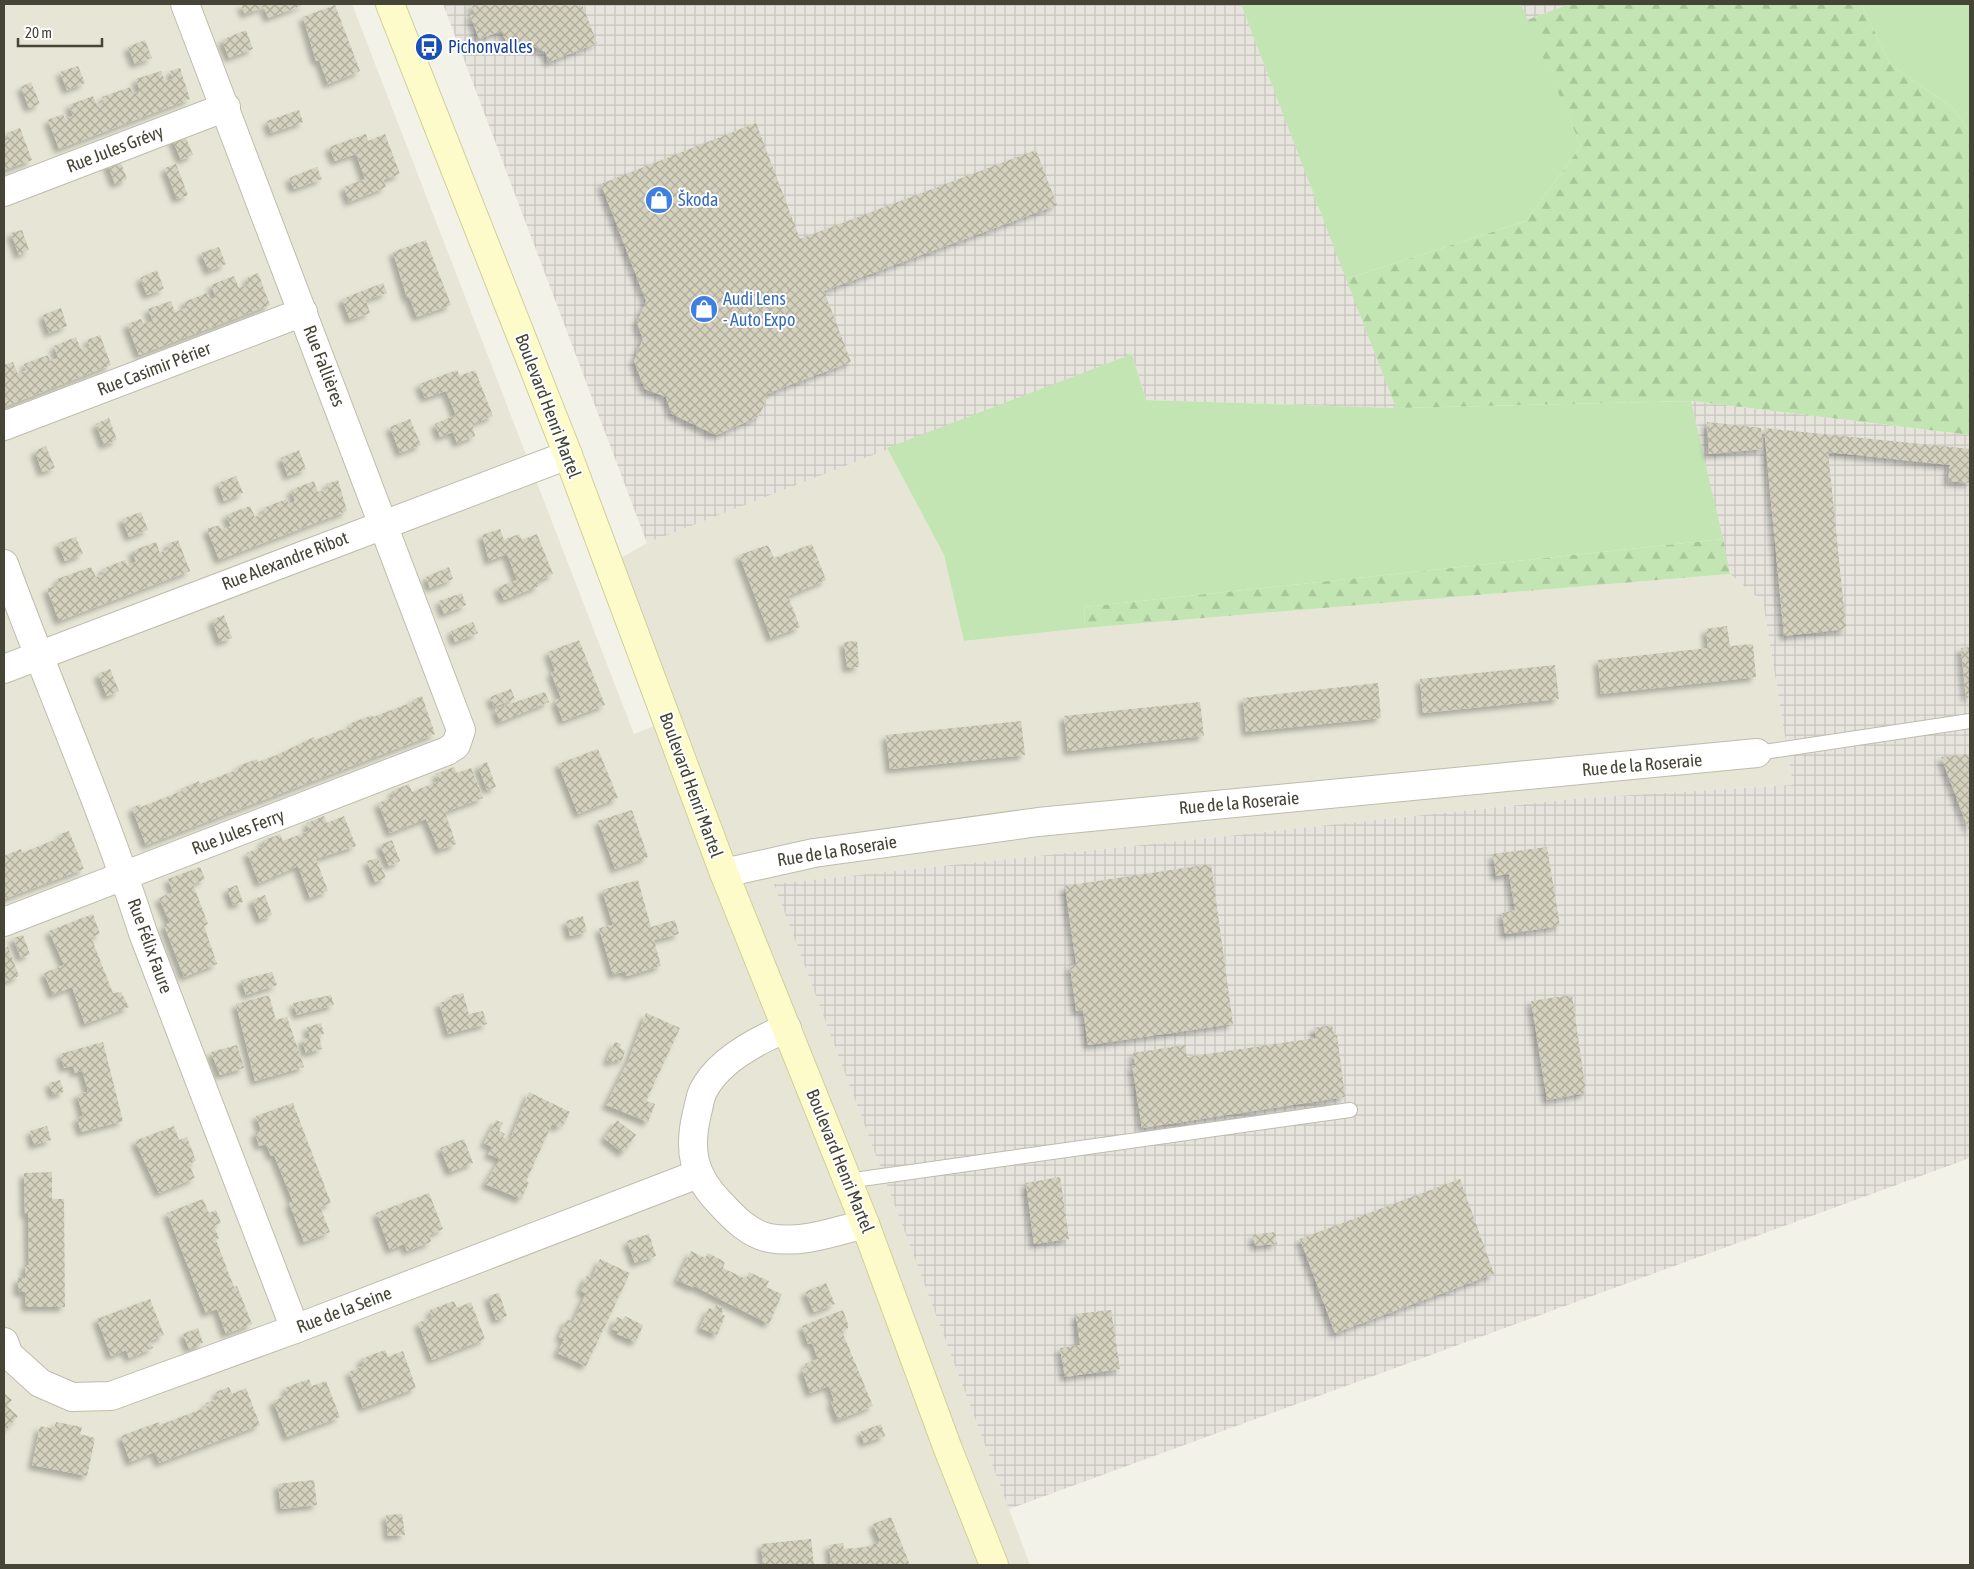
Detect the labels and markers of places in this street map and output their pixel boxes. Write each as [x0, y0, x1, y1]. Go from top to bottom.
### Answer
bus stop icon: Pichonvalles [414, 32, 444, 62]
place label: Pichonvalles [448, 36, 533, 57]
shop icon: Škoda [644, 185, 674, 215]
place label: Škoda [678, 189, 718, 210]
place label: Audi Lens - Auto Expo [723, 288, 795, 330]
shop icon: Audi Lens - Auto Expo [689, 294, 719, 324]

